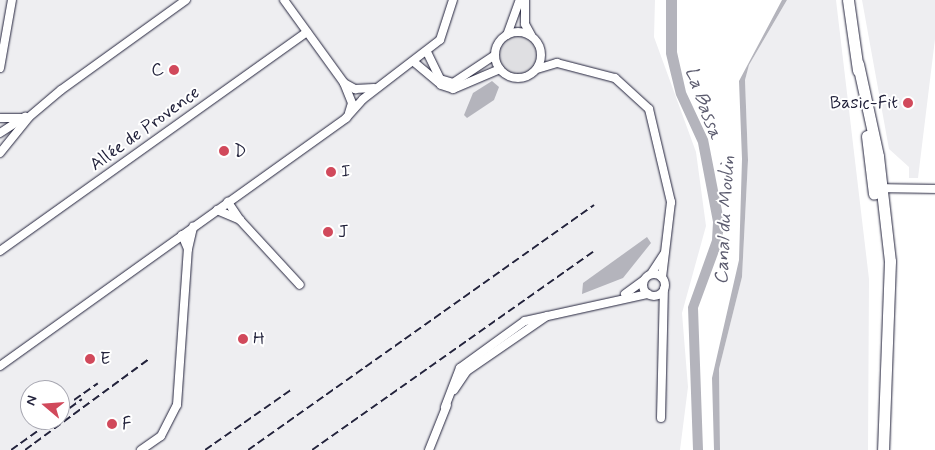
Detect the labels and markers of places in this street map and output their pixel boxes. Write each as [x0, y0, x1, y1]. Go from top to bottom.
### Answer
place label: C [151, 59, 164, 81]
marker: C [168, 64, 180, 76]
place label: Basic-Fit [830, 92, 898, 114]
marker: Basic-Fit [902, 97, 914, 109]
place label: D [234, 140, 246, 162]
marker: D [218, 145, 230, 157]
place label: I [341, 161, 350, 183]
marker: I [325, 166, 337, 178]
place label: J [338, 221, 348, 243]
marker: J [322, 226, 334, 238]
place label: H [253, 328, 265, 350]
marker: H [237, 333, 249, 345]
place label: E [100, 348, 111, 370]
marker: E [84, 353, 96, 365]
place label: F [122, 413, 132, 435]
marker: F [106, 418, 118, 430]

